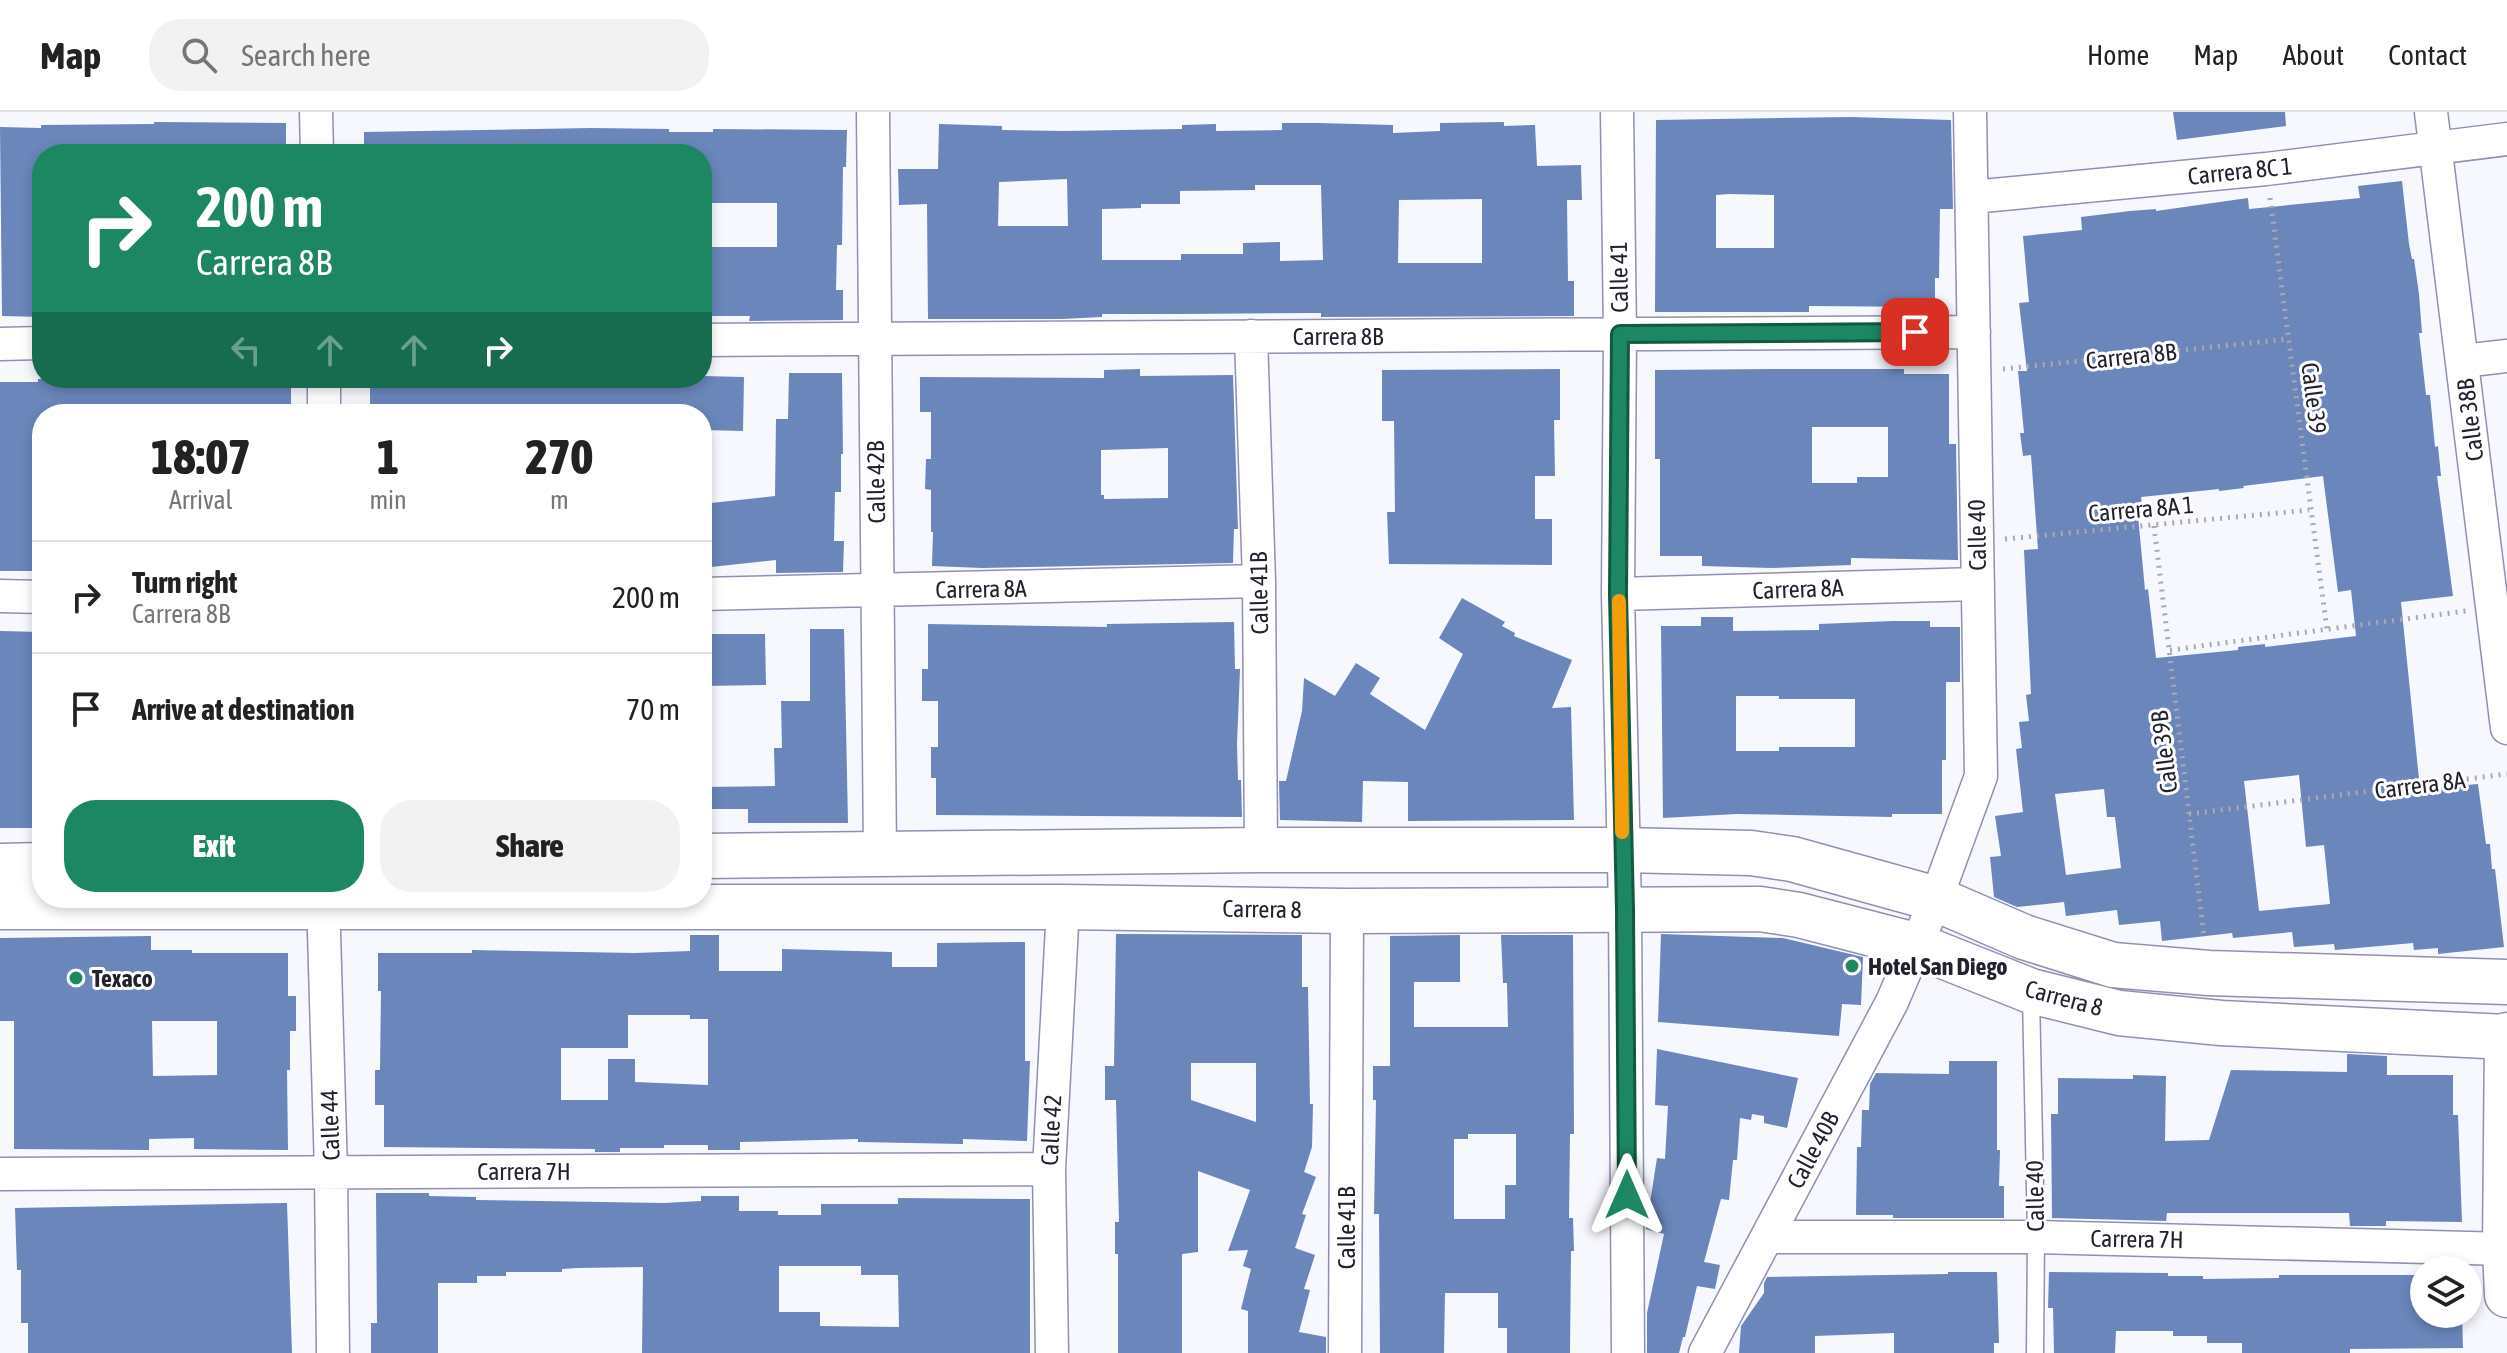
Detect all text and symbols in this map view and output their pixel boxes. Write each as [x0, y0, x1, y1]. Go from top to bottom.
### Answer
search box [149, 19, 709, 91]
icon: search [177, 33, 221, 77]
text: Map [40, 34, 101, 77]
text: Search here [241, 38, 371, 72]
text: Home [2087, 39, 2149, 71]
text: Map [2193, 39, 2238, 71]
text: About [2282, 39, 2344, 71]
text: Contact [2388, 39, 2467, 71]
street label: Carrera 8C 1 [2187, 152, 2293, 190]
text: 200 m [196, 175, 323, 239]
icon: right [64, 176, 168, 280]
text: Carrera 8B [196, 241, 332, 283]
street label: Calle 41 [1605, 241, 1633, 313]
pin [1881, 298, 1949, 366]
icon: arrive [1893, 310, 1937, 354]
street label: Carrera 8B [1293, 323, 1384, 350]
icon: left [224, 328, 268, 372]
icon: ahead [308, 328, 352, 372]
icon: ahead [392, 328, 436, 372]
icon: right [476, 328, 520, 372]
street label: Carrera 8B [2084, 338, 2178, 374]
street label: Calle 39 [2296, 361, 2332, 435]
street label: Calle 38B [2451, 377, 2488, 463]
text: 18:07 [151, 429, 251, 484]
text: 1 [377, 429, 399, 484]
text: 270 [526, 429, 593, 484]
street label: Calle 42B [862, 440, 890, 524]
text: Arrival [169, 485, 232, 515]
text: min [369, 485, 407, 515]
text: m [550, 485, 569, 515]
street label: Carrera 8A 1 [2087, 491, 2195, 527]
street label: Calle 40 [1963, 499, 1991, 571]
street label: Calle 41B [1245, 551, 1273, 635]
text: Turn right [132, 565, 238, 599]
street label: Carrera 8A [1752, 574, 1844, 604]
icon: right [64, 575, 108, 619]
street label: Carrera 8A [935, 575, 1027, 603]
text: 200 m [612, 580, 680, 614]
text: Carrera 8B [132, 599, 230, 629]
icon: arrive [64, 687, 108, 731]
text: Arrive at destination [132, 692, 354, 726]
text: 70 m [626, 692, 680, 726]
street label: Calle 39B [2145, 709, 2182, 795]
street label: Carrera 8A [2373, 766, 2467, 804]
button: Exit [64, 800, 364, 892]
button: Share [380, 800, 680, 892]
street label: Carrera 8 [1222, 895, 1302, 923]
place label: Hotel San Diego [1868, 953, 2008, 980]
marker: Hotel San Diego [1843, 957, 1861, 975]
place label: Texaco [92, 965, 153, 992]
marker: Texaco [67, 969, 85, 987]
street label: Carrera 8 [2022, 975, 2106, 1021]
street label: Calle 44 [315, 1089, 345, 1161]
street label: Calle 42 [1036, 1094, 1066, 1166]
street label: Calle 40B [1782, 1107, 1845, 1193]
position arrow [1585, 1153, 1669, 1237]
street label: Carrera 7H [477, 1158, 571, 1185]
street label: Calle 40 [2021, 1160, 2049, 1232]
street label: Calle 41B [1333, 1186, 1360, 1269]
street label: Carrera 7H [2090, 1225, 2184, 1253]
map controls [2410, 1256, 2482, 1328]
button: layers [2410, 1256, 2482, 1328]

